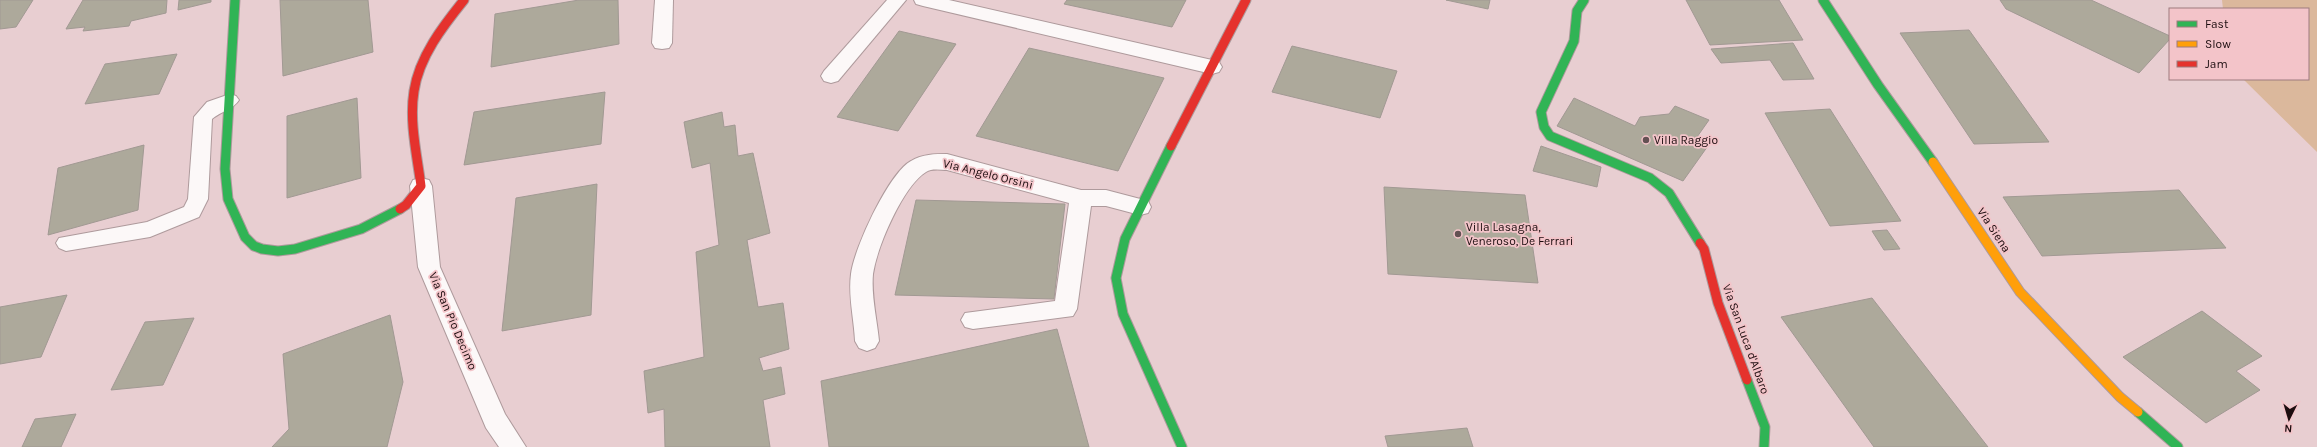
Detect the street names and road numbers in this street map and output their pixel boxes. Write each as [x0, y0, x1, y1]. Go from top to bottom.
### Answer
street label: Via Angelo Orsini [941, 156, 1035, 192]
street label: Via Siena [1974, 205, 2014, 255]
street label: Via San Pio Decimo [426, 270, 480, 372]
street label: Via San Luca d'Albaro [1720, 282, 1772, 396]

